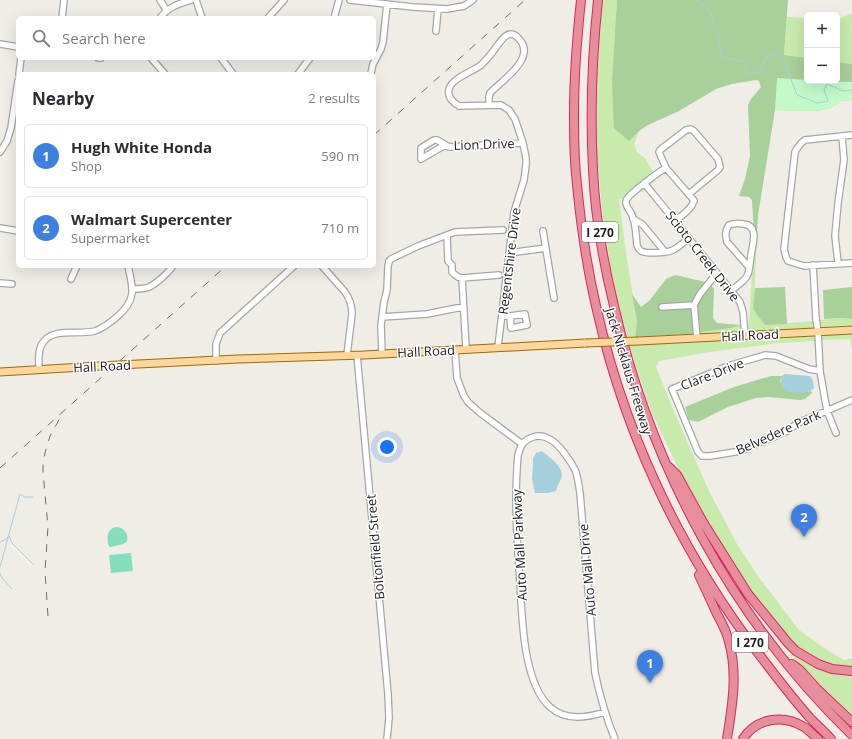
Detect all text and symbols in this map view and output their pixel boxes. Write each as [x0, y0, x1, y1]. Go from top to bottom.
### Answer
map controls [804, 12, 840, 84]
button: + [804, 12, 840, 48]
search box [16, 16, 376, 60]
icon: search [30, 27, 52, 49]
text: Search here [62, 28, 146, 48]
button: − [804, 48, 840, 84]
text: Nearby [32, 87, 94, 110]
text: 2 results [308, 89, 360, 107]
street label: Lion Drive [453, 134, 515, 154]
text: Hugh White Honda [71, 137, 212, 157]
text: 1 [42, 147, 50, 165]
text: 590 m [321, 147, 359, 165]
text: Shop [71, 157, 102, 175]
street label: Regentshire Drive [494, 207, 524, 315]
street label: Scioto Creek Drive [662, 207, 744, 305]
text: Walmart Supercenter [71, 209, 232, 229]
text: 2 [42, 219, 50, 237]
text: 710 m [321, 219, 359, 237]
road number: I 270 [582, 222, 618, 242]
text: Supermarket [71, 229, 150, 247]
street label: Jack Nicklaus Freeway [601, 303, 657, 437]
street label: Hall Road [721, 325, 779, 345]
street label: Hall Road [397, 341, 455, 361]
street label: Clare Drive [678, 354, 746, 394]
street label: Hall Road [73, 356, 131, 376]
street label: Belvedere Park [733, 405, 823, 459]
your location [377, 437, 397, 457]
street label: Auto Mall Parkway [507, 488, 531, 601]
street label: Boltonfield Street [361, 493, 389, 600]
pin: 2 [791, 504, 817, 537]
street label: Auto Mall Drive [574, 523, 600, 617]
road number: I 270 [732, 632, 768, 652]
pin: 1 [637, 650, 663, 683]

